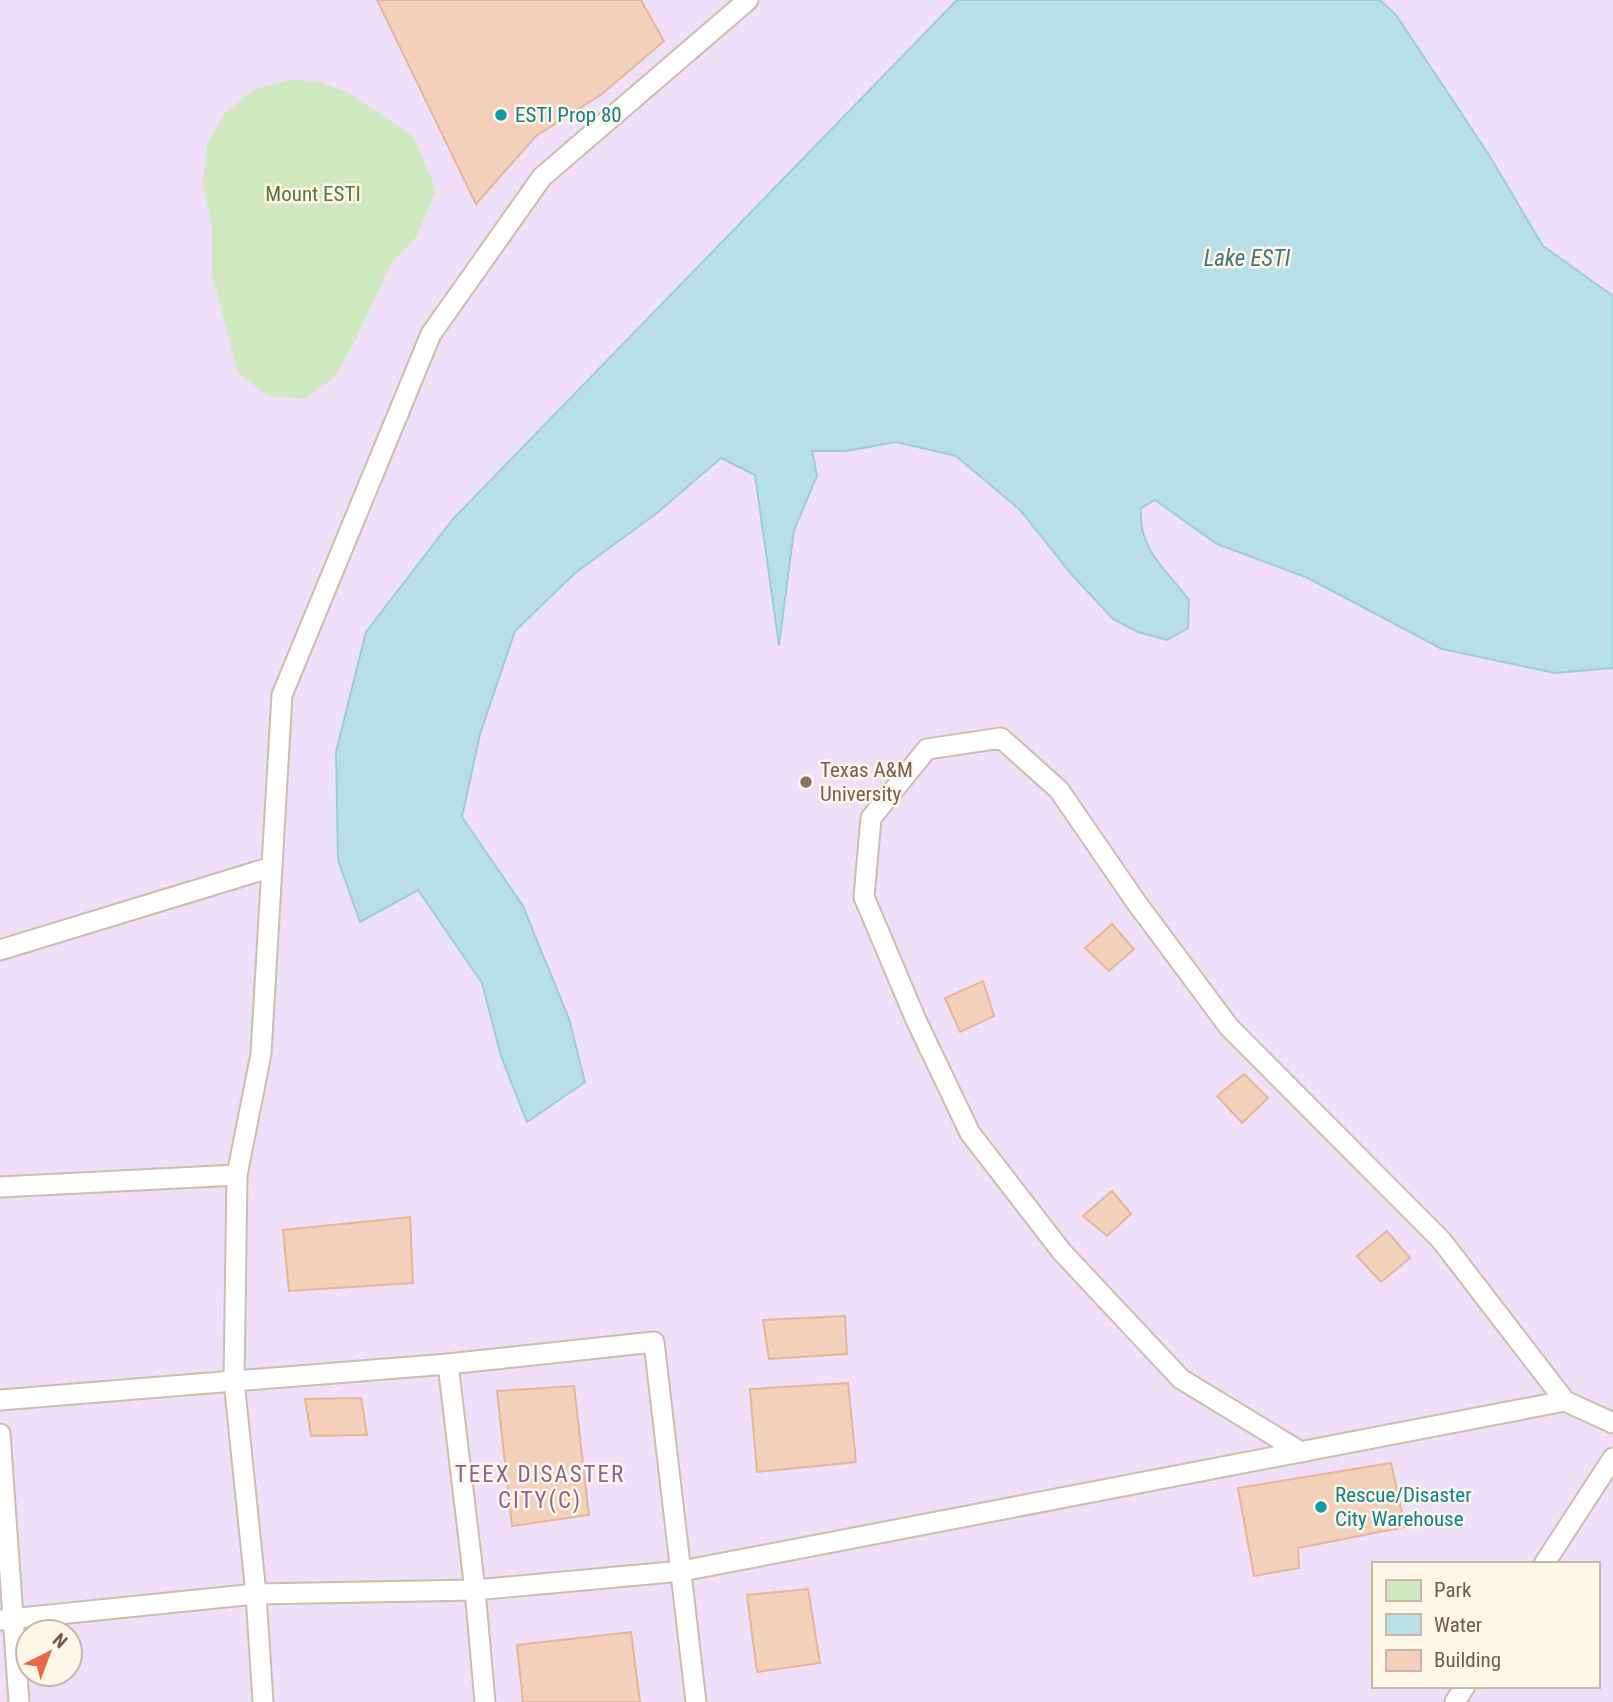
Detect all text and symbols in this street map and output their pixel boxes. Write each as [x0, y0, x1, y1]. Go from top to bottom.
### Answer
place label: ESTI Prop 80 [515, 103, 622, 127]
marker: ESTI Prop 80 [493, 107, 509, 123]
park label: Mount ESTI [265, 182, 361, 206]
water label: Lake ESTI [1204, 245, 1291, 272]
place label: Texas A&M University [820, 758, 913, 806]
marker: Texas A&M University [798, 774, 814, 790]
district label: TEEX DISASTER CITY(C) [455, 1461, 625, 1514]
place label: Rescue/Disaster City Warehouse [1335, 1483, 1472, 1531]
marker: Rescue/Disaster City Warehouse [1313, 1499, 1329, 1515]
legend [1372, 1562, 1599, 1688]
text: Park [1434, 1578, 1472, 1602]
text: Water [1434, 1613, 1482, 1637]
north arrow [14, 1618, 84, 1688]
text: N [48, 1628, 72, 1653]
text: Building [1434, 1648, 1501, 1672]

